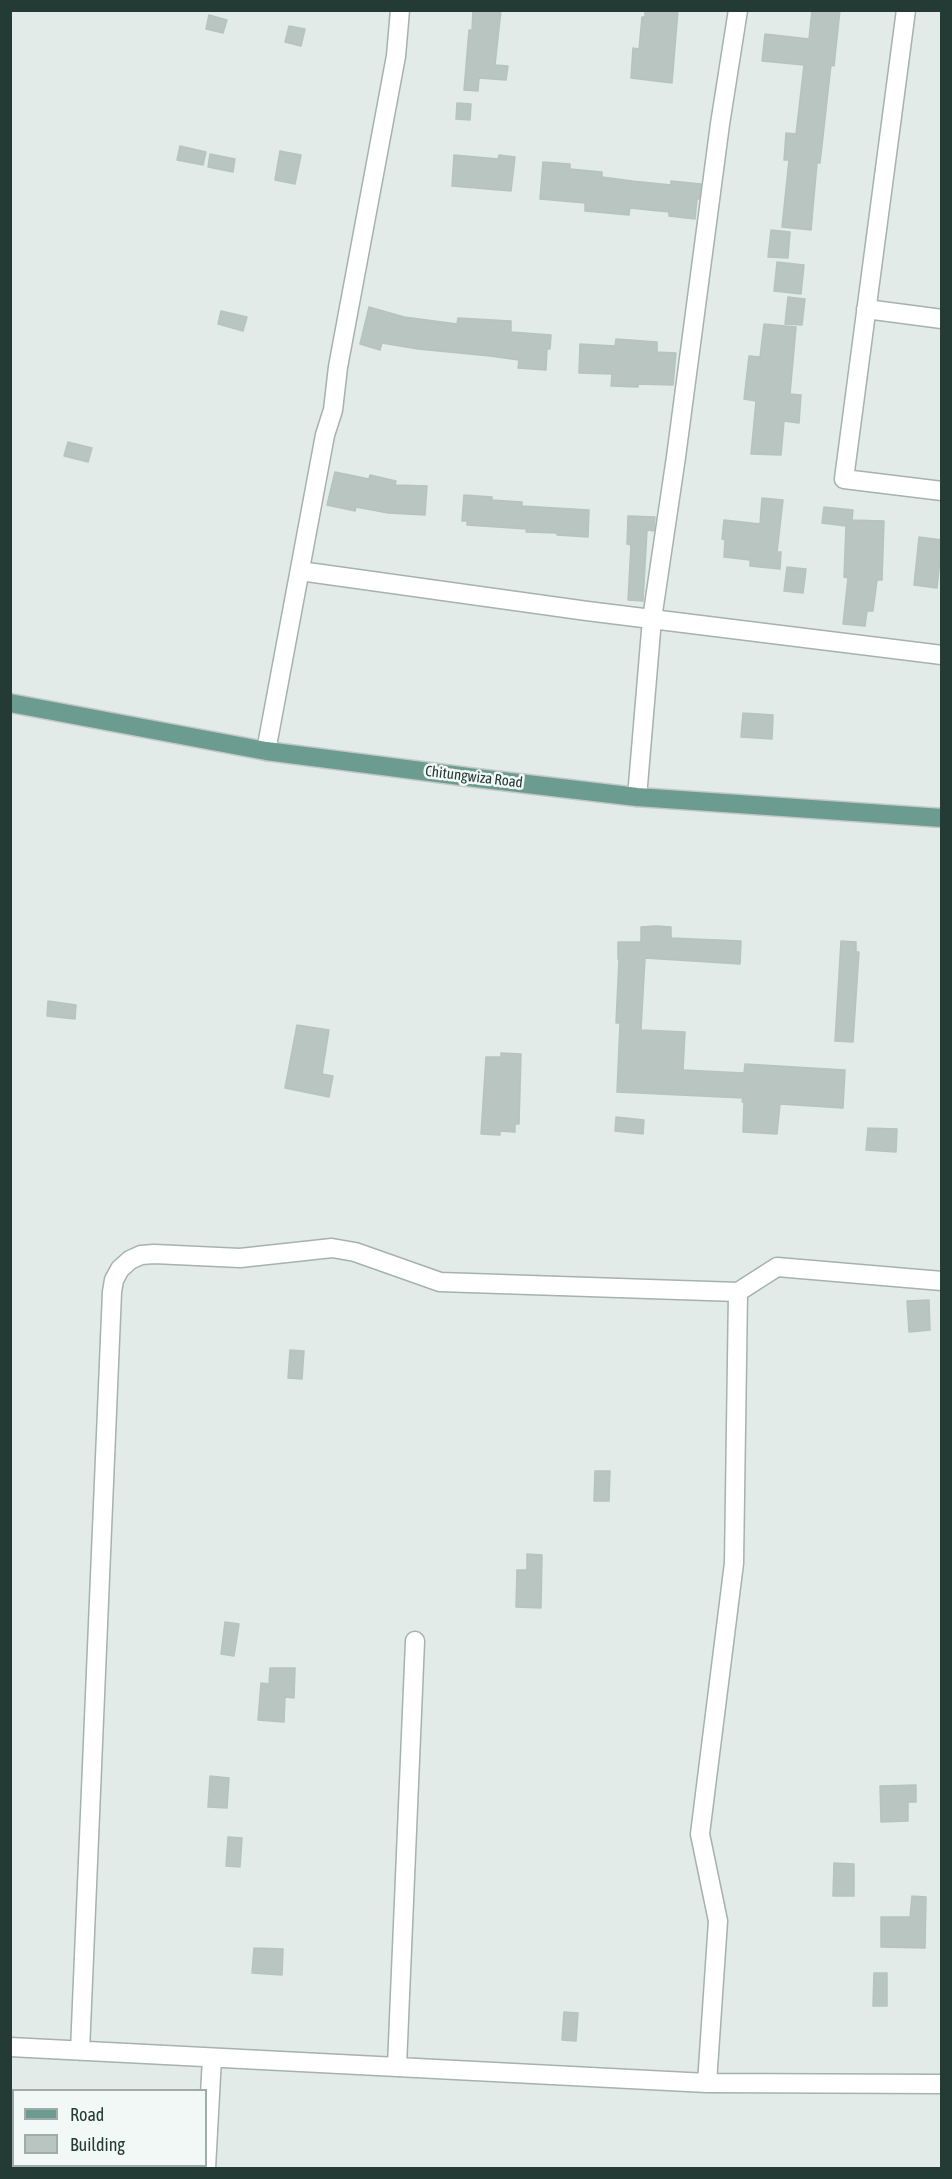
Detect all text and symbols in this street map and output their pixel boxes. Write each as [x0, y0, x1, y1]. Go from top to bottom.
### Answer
street label: Chitungwiza Road [424, 762, 524, 792]
legend [12, 2089, 207, 2167]
text: Road [70, 2104, 104, 2125]
text: Building [70, 2134, 125, 2155]

